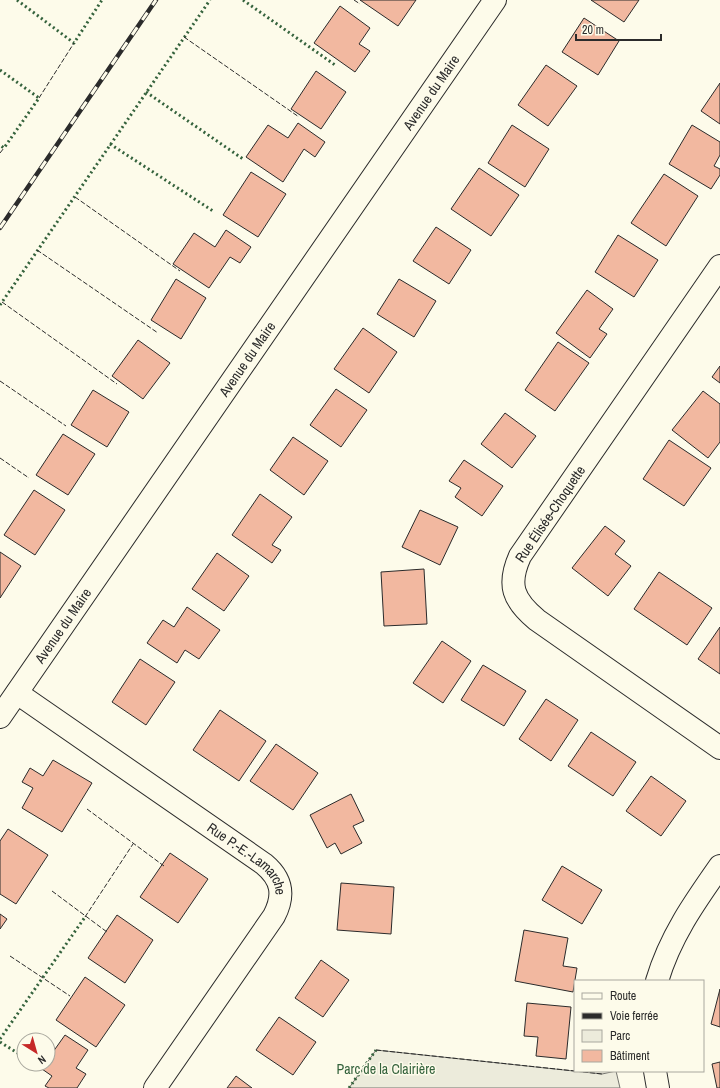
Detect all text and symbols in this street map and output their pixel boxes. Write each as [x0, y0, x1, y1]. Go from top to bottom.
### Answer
scale bar [576, 16, 661, 42]
text: 20 m [582, 22, 604, 38]
street label: Avenue du Maire [398, 51, 463, 134]
street label: Avenue du Maire [214, 318, 279, 401]
street label: Rue Élisée-Choquette [511, 462, 589, 566]
street label: Avenue du Maire [30, 585, 95, 668]
street label: Rue P.-E.-Lamarche [204, 818, 290, 895]
legend [574, 980, 704, 1072]
text: Route [610, 988, 636, 1004]
text: Voie ferrée [610, 1008, 658, 1024]
text: Parc [610, 1028, 630, 1044]
north arrow [16, 1032, 56, 1072]
text: Bâtiment [610, 1048, 650, 1064]
text: N [35, 1052, 49, 1068]
park label: Parc de la Clairière [337, 1060, 435, 1078]

